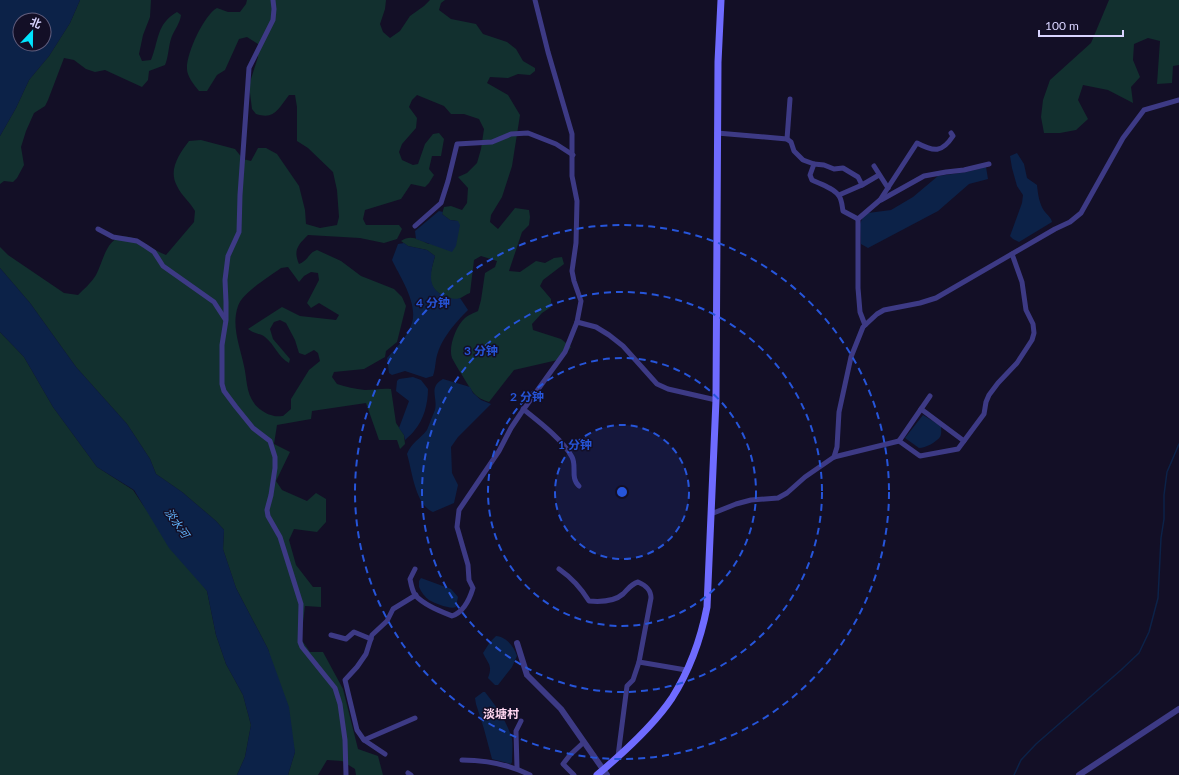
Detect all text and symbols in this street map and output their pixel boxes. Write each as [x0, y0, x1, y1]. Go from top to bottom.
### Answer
north arrow [12, 12, 52, 52]
scale bar [1039, 12, 1123, 38]
text: 北 [28, 14, 43, 30]
text: 100 m [1045, 18, 1079, 33]
text: 4 分钟 [416, 295, 450, 310]
text: 3 分钟 [464, 343, 498, 358]
text: 2 分钟 [510, 389, 544, 404]
text: 1 分钟 [558, 437, 592, 452]
centre of rings [615, 485, 629, 499]
water label: 淡水河 [163, 505, 193, 542]
district label: 淡塘村 [483, 706, 519, 721]

